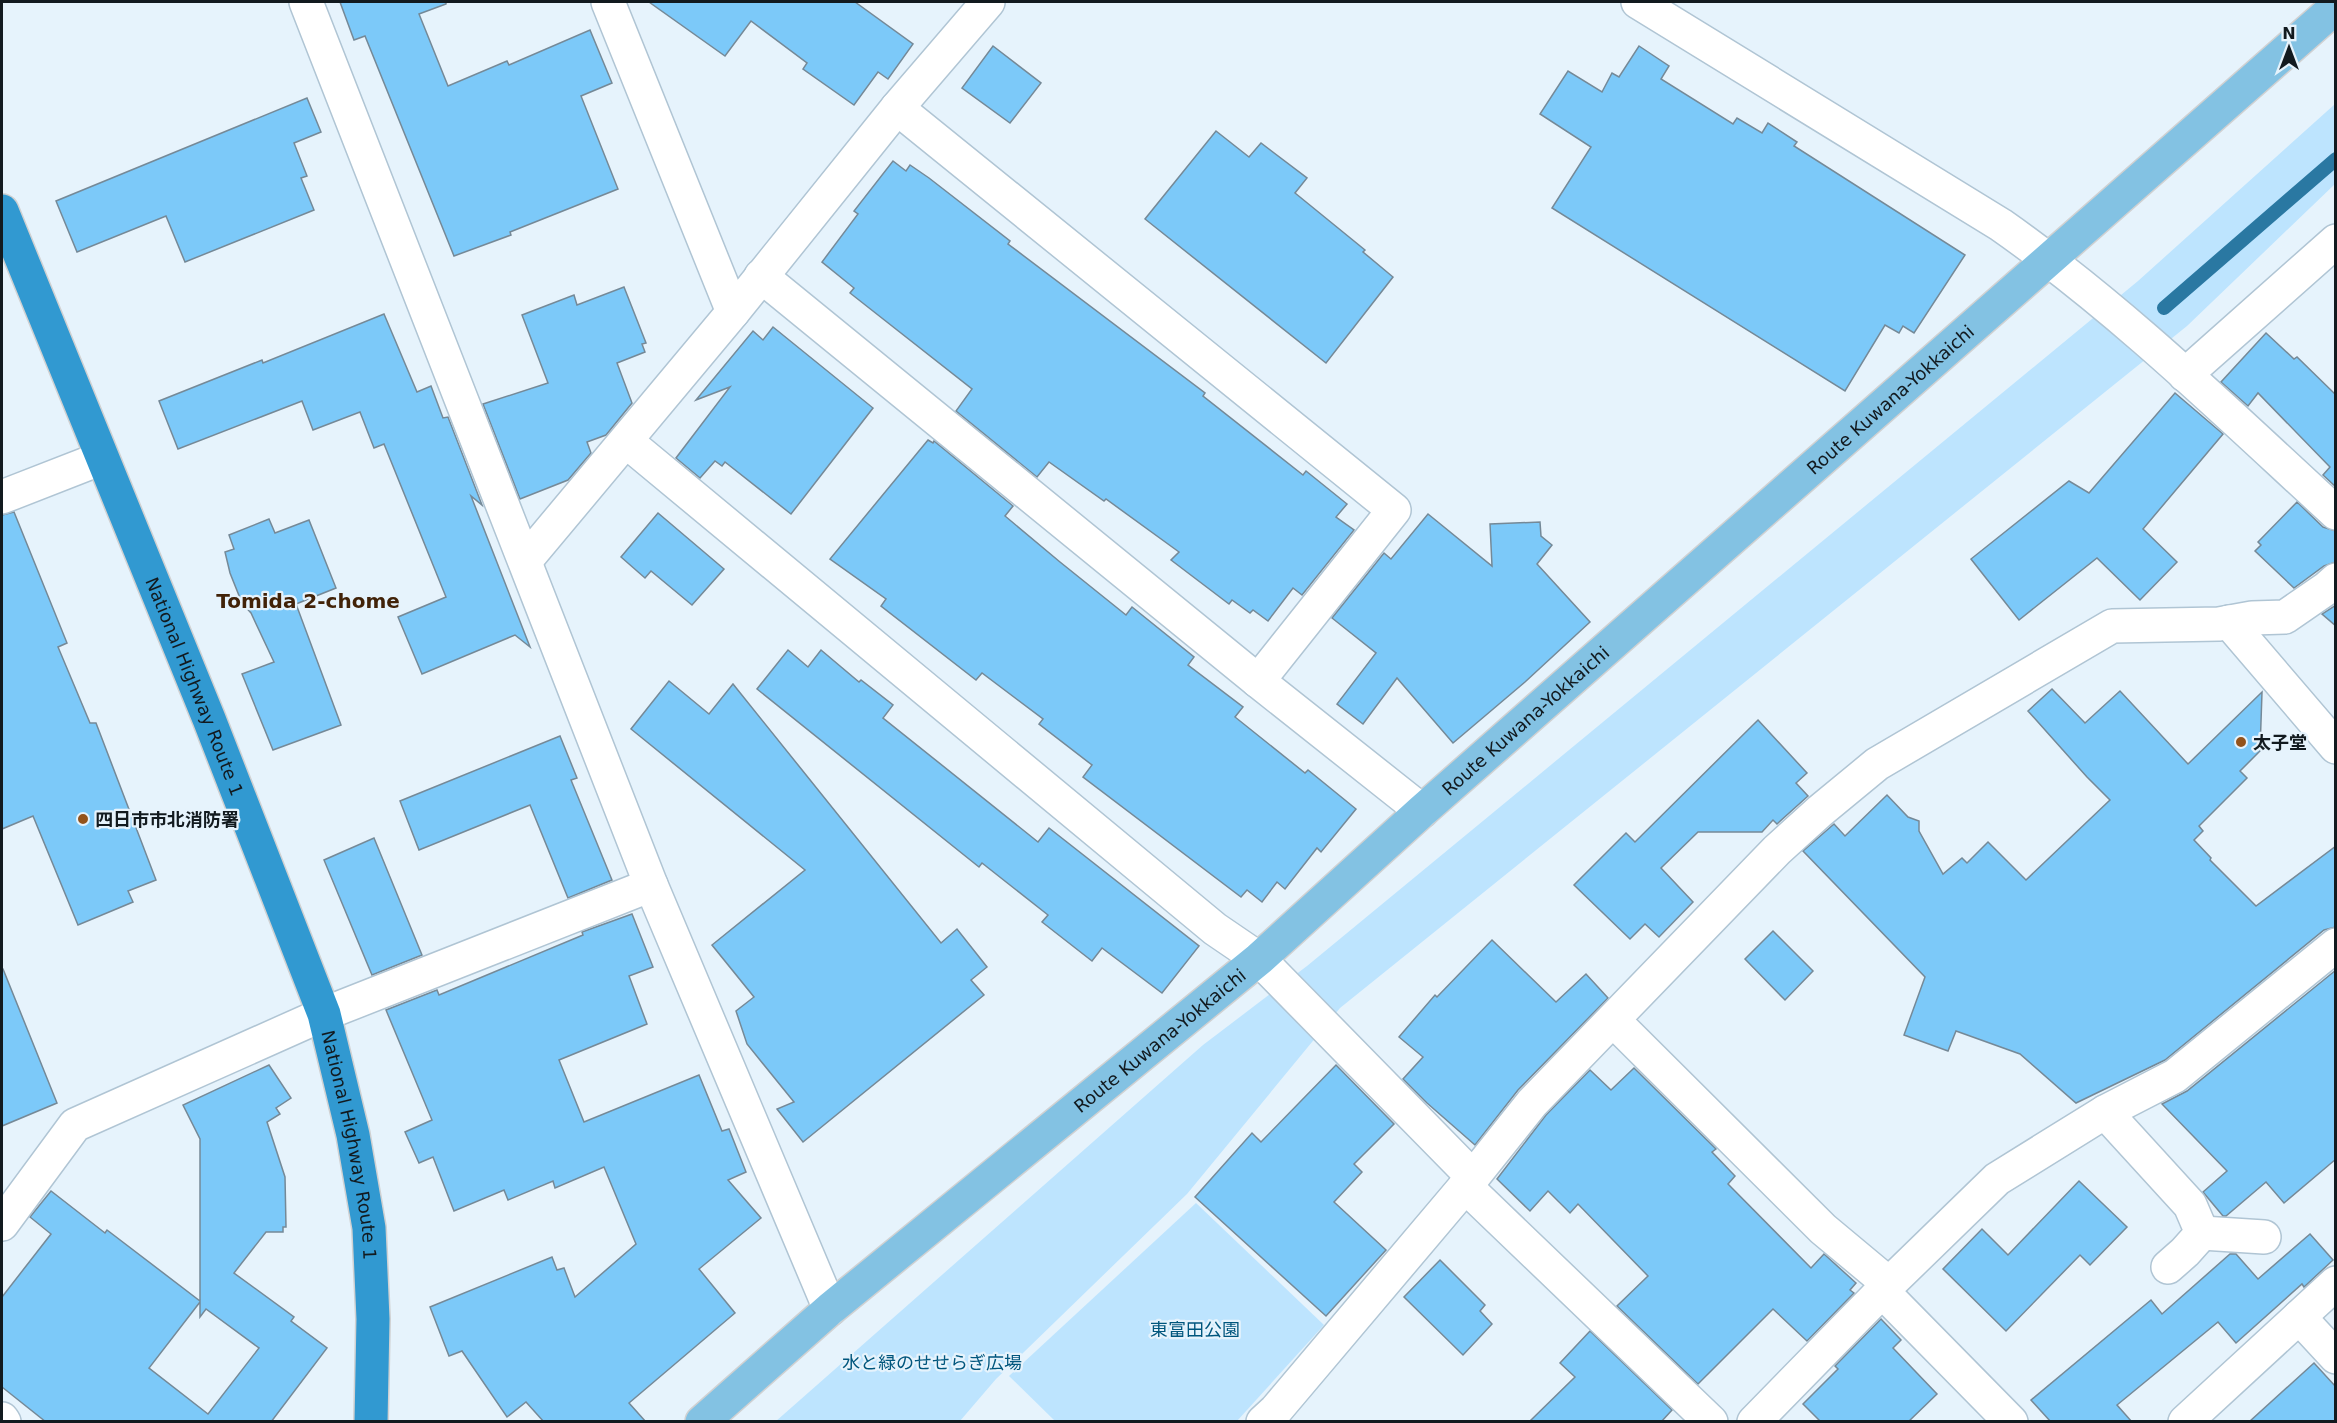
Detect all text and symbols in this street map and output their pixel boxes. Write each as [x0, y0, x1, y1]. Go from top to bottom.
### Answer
north arrow [2259, 18, 2319, 78]
text: N [2282, 24, 2296, 43]
street label: Route Kuwana-Yokkaichi [1802, 320, 1978, 478]
street label: National Highway Route 1 [142, 574, 248, 799]
district label: Tomida 2-chome [216, 589, 400, 613]
street label: Route Kuwana-Yokkaichi [1437, 641, 1613, 799]
place label: 太子堂 [2253, 732, 2307, 753]
marker: 太子堂 [2234, 735, 2248, 749]
place label: 四日市市北消防署 [95, 809, 239, 830]
marker: 四日市市北消防署 [76, 812, 90, 826]
street label: Route Kuwana-Yokkaichi [1069, 964, 1250, 1116]
street label: National Highway Route 1 [318, 1028, 381, 1260]
park label: 東富田公園 [1150, 1319, 1240, 1340]
park label: 水と緑のせせらぎ広場 [842, 1352, 1022, 1373]

